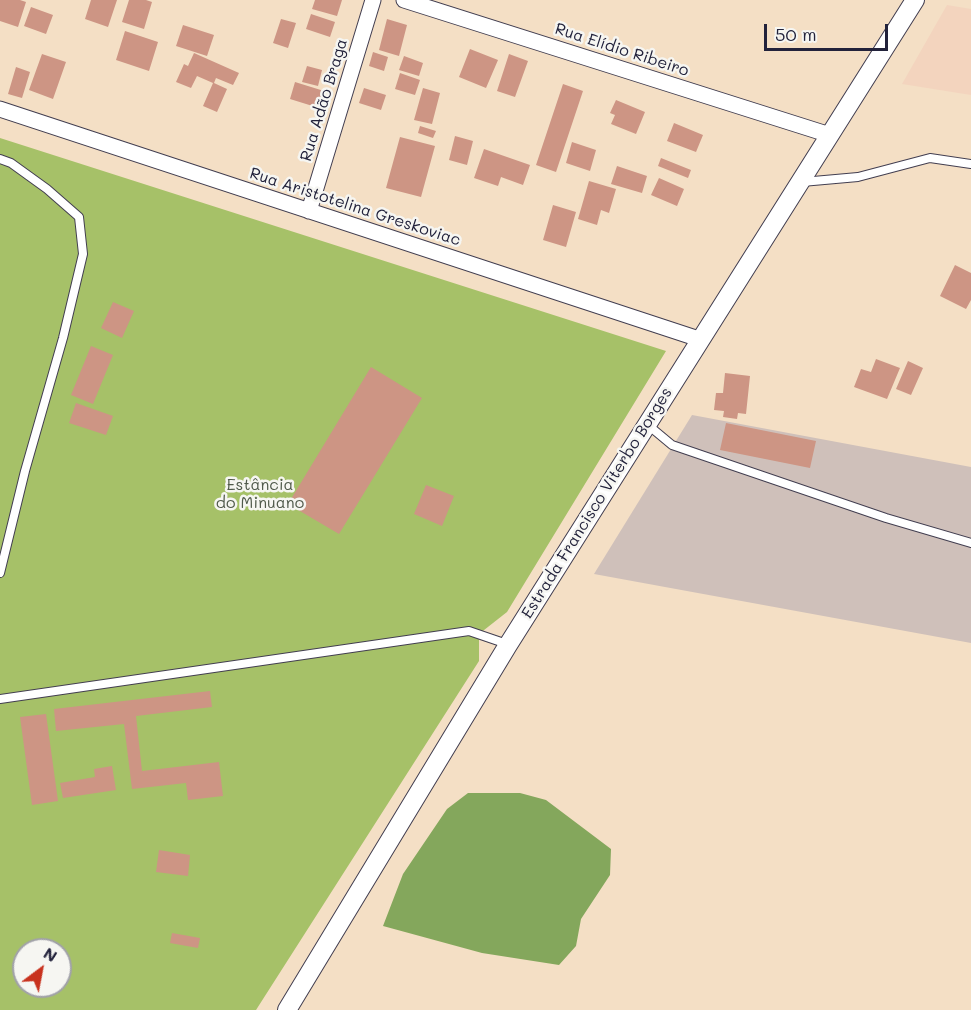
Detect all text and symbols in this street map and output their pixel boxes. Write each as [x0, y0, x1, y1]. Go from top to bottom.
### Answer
scale bar [767, 12, 892, 50]
street label: Rua Elídio Ribeiro [553, 19, 691, 81]
text: 50 m [775, 22, 817, 46]
street label: Rua Adão Braga [296, 36, 352, 164]
street label: Rua Aristotelina Greskoviac [247, 164, 463, 250]
street label: Estrada Francisco Viterbo Borges [518, 384, 676, 622]
park label: Estância do Minuano [216, 475, 304, 513]
north arrow [12, 938, 72, 998]
text: N [40, 942, 61, 966]

